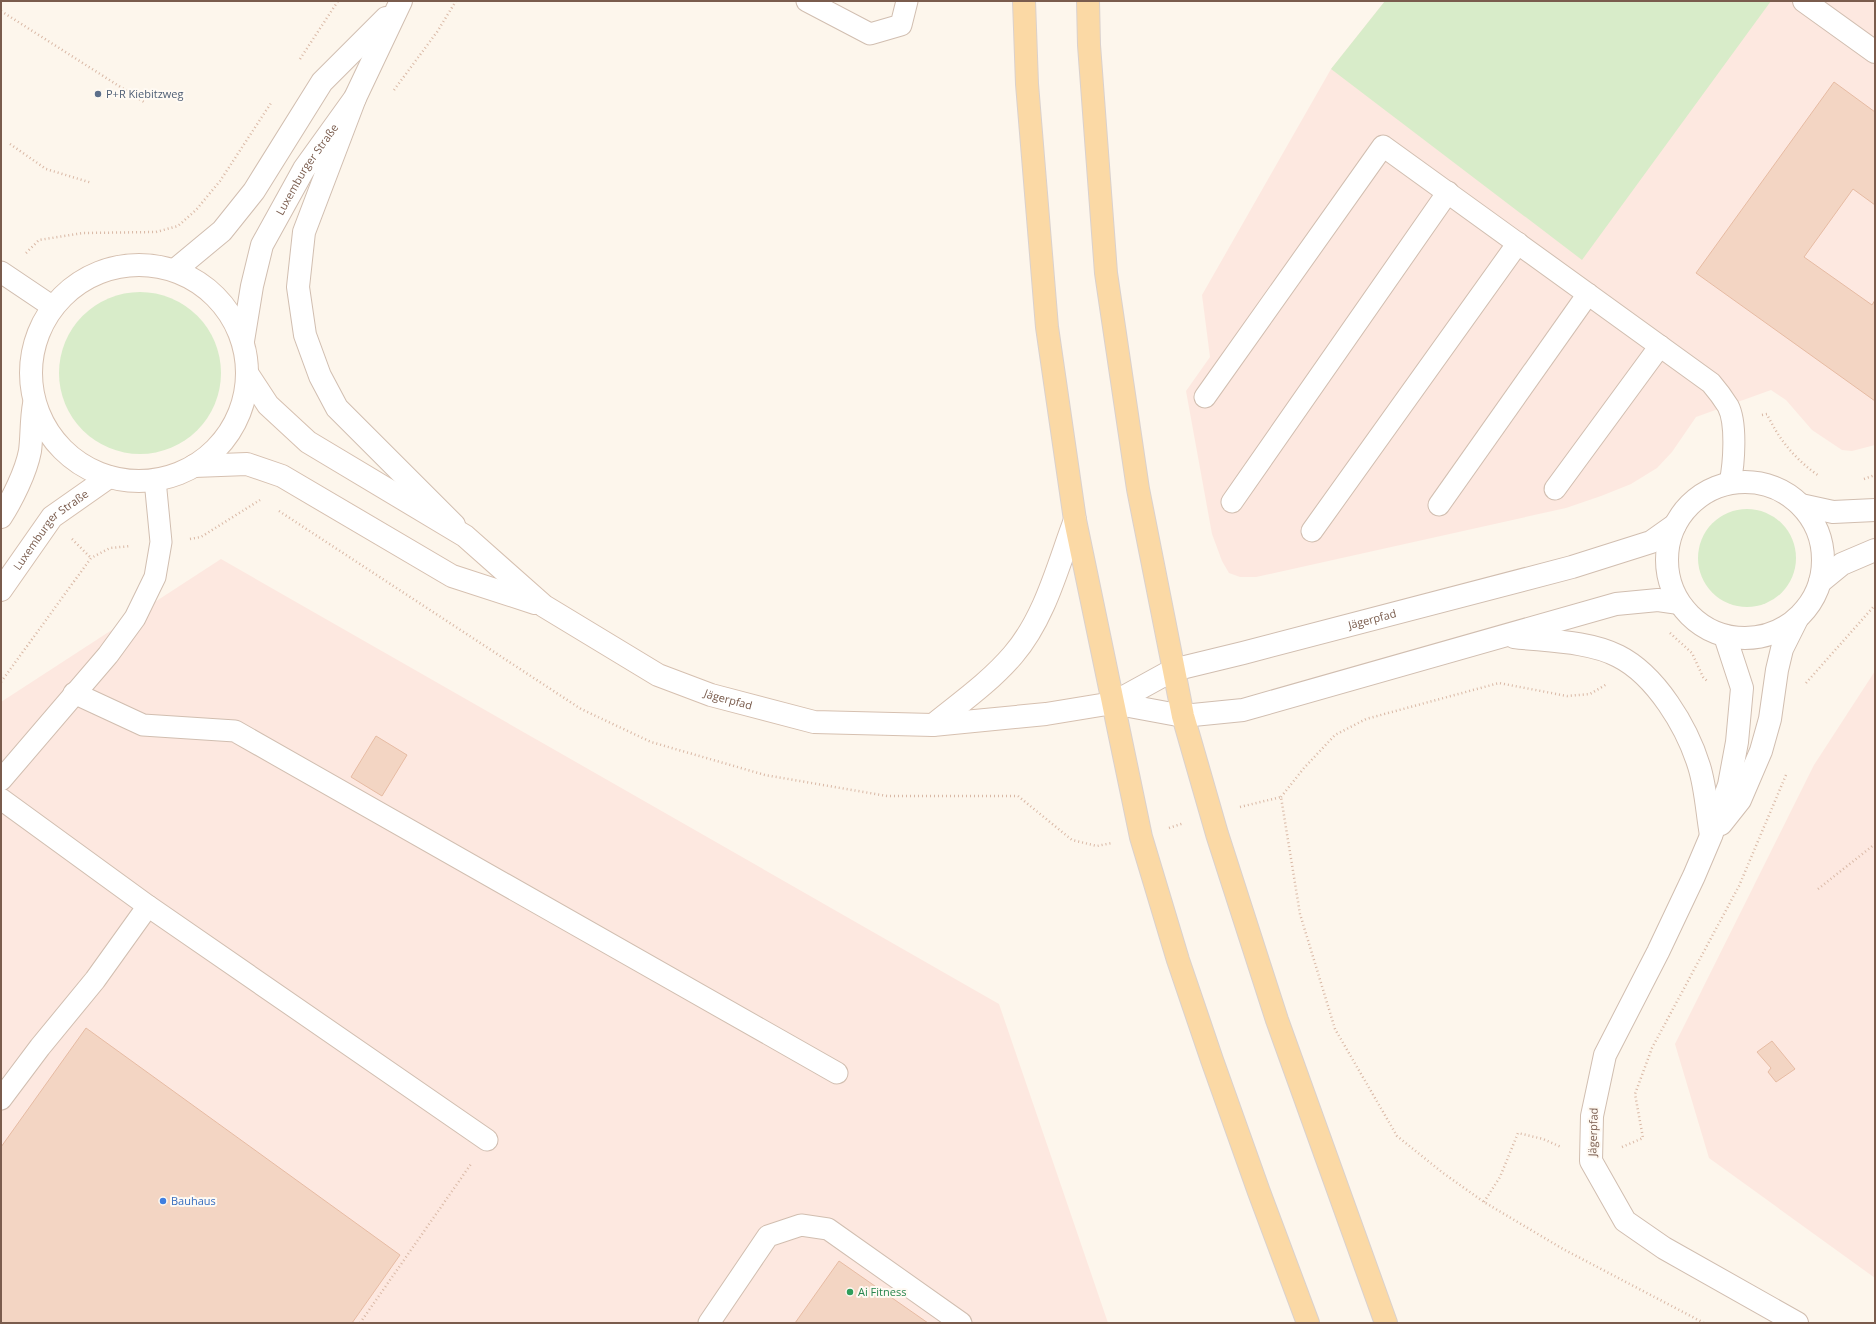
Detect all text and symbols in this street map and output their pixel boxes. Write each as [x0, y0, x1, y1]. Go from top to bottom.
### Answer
place label: P+R Kiebitzweg [106, 86, 184, 101]
marker: P+R Kiebitzweg [93, 89, 103, 99]
street label: Luxemburger Straße [272, 120, 341, 218]
street label: Luxemburger Straße [9, 486, 91, 573]
street label: Jägerpfad [1345, 605, 1398, 632]
street label: Jägerpfad [701, 685, 754, 713]
street label: Jägerpfad [1584, 1107, 1601, 1158]
place label: Bauhaus [171, 1193, 216, 1208]
marker: Bauhaus [158, 1196, 168, 1206]
place label: Ai Fitness [858, 1284, 906, 1299]
marker: Ai Fitness [845, 1287, 855, 1297]

